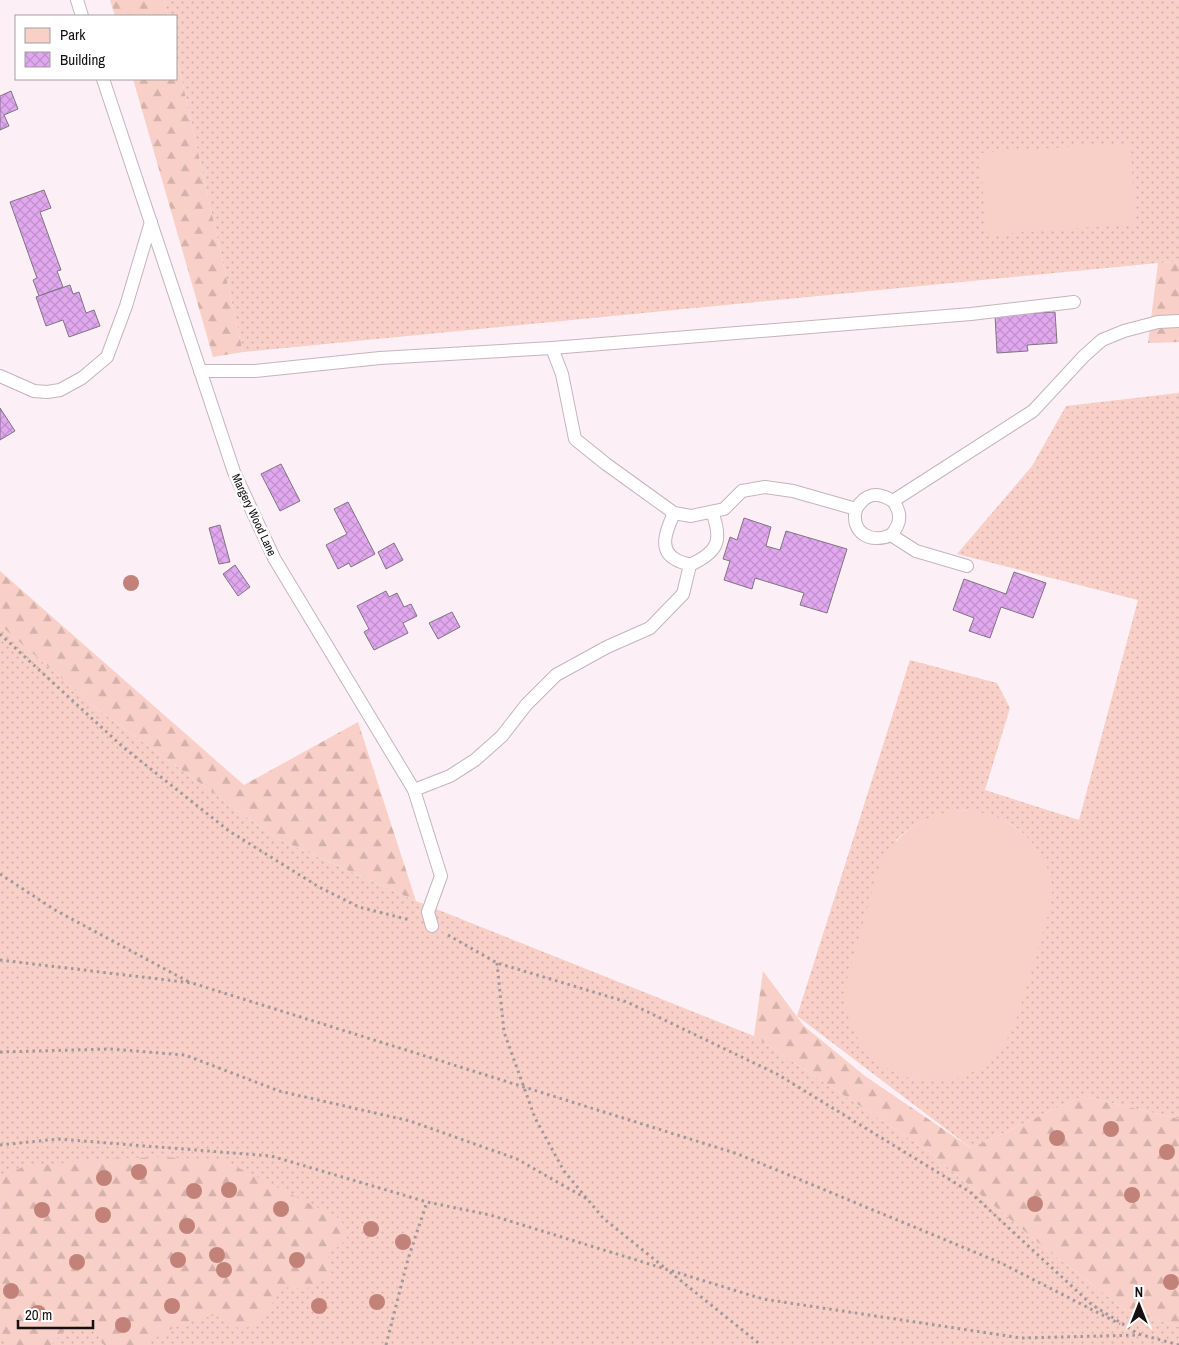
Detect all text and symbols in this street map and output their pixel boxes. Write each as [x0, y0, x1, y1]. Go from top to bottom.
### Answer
legend [15, 15, 178, 80]
text: Park [60, 24, 86, 45]
text: Building [60, 49, 105, 70]
street label: Margery Wood Lane [228, 471, 280, 559]
north arrow [1114, 1280, 1164, 1330]
text: N [1135, 1283, 1143, 1301]
scale bar [18, 1298, 92, 1330]
text: 20 m [25, 1304, 52, 1325]

